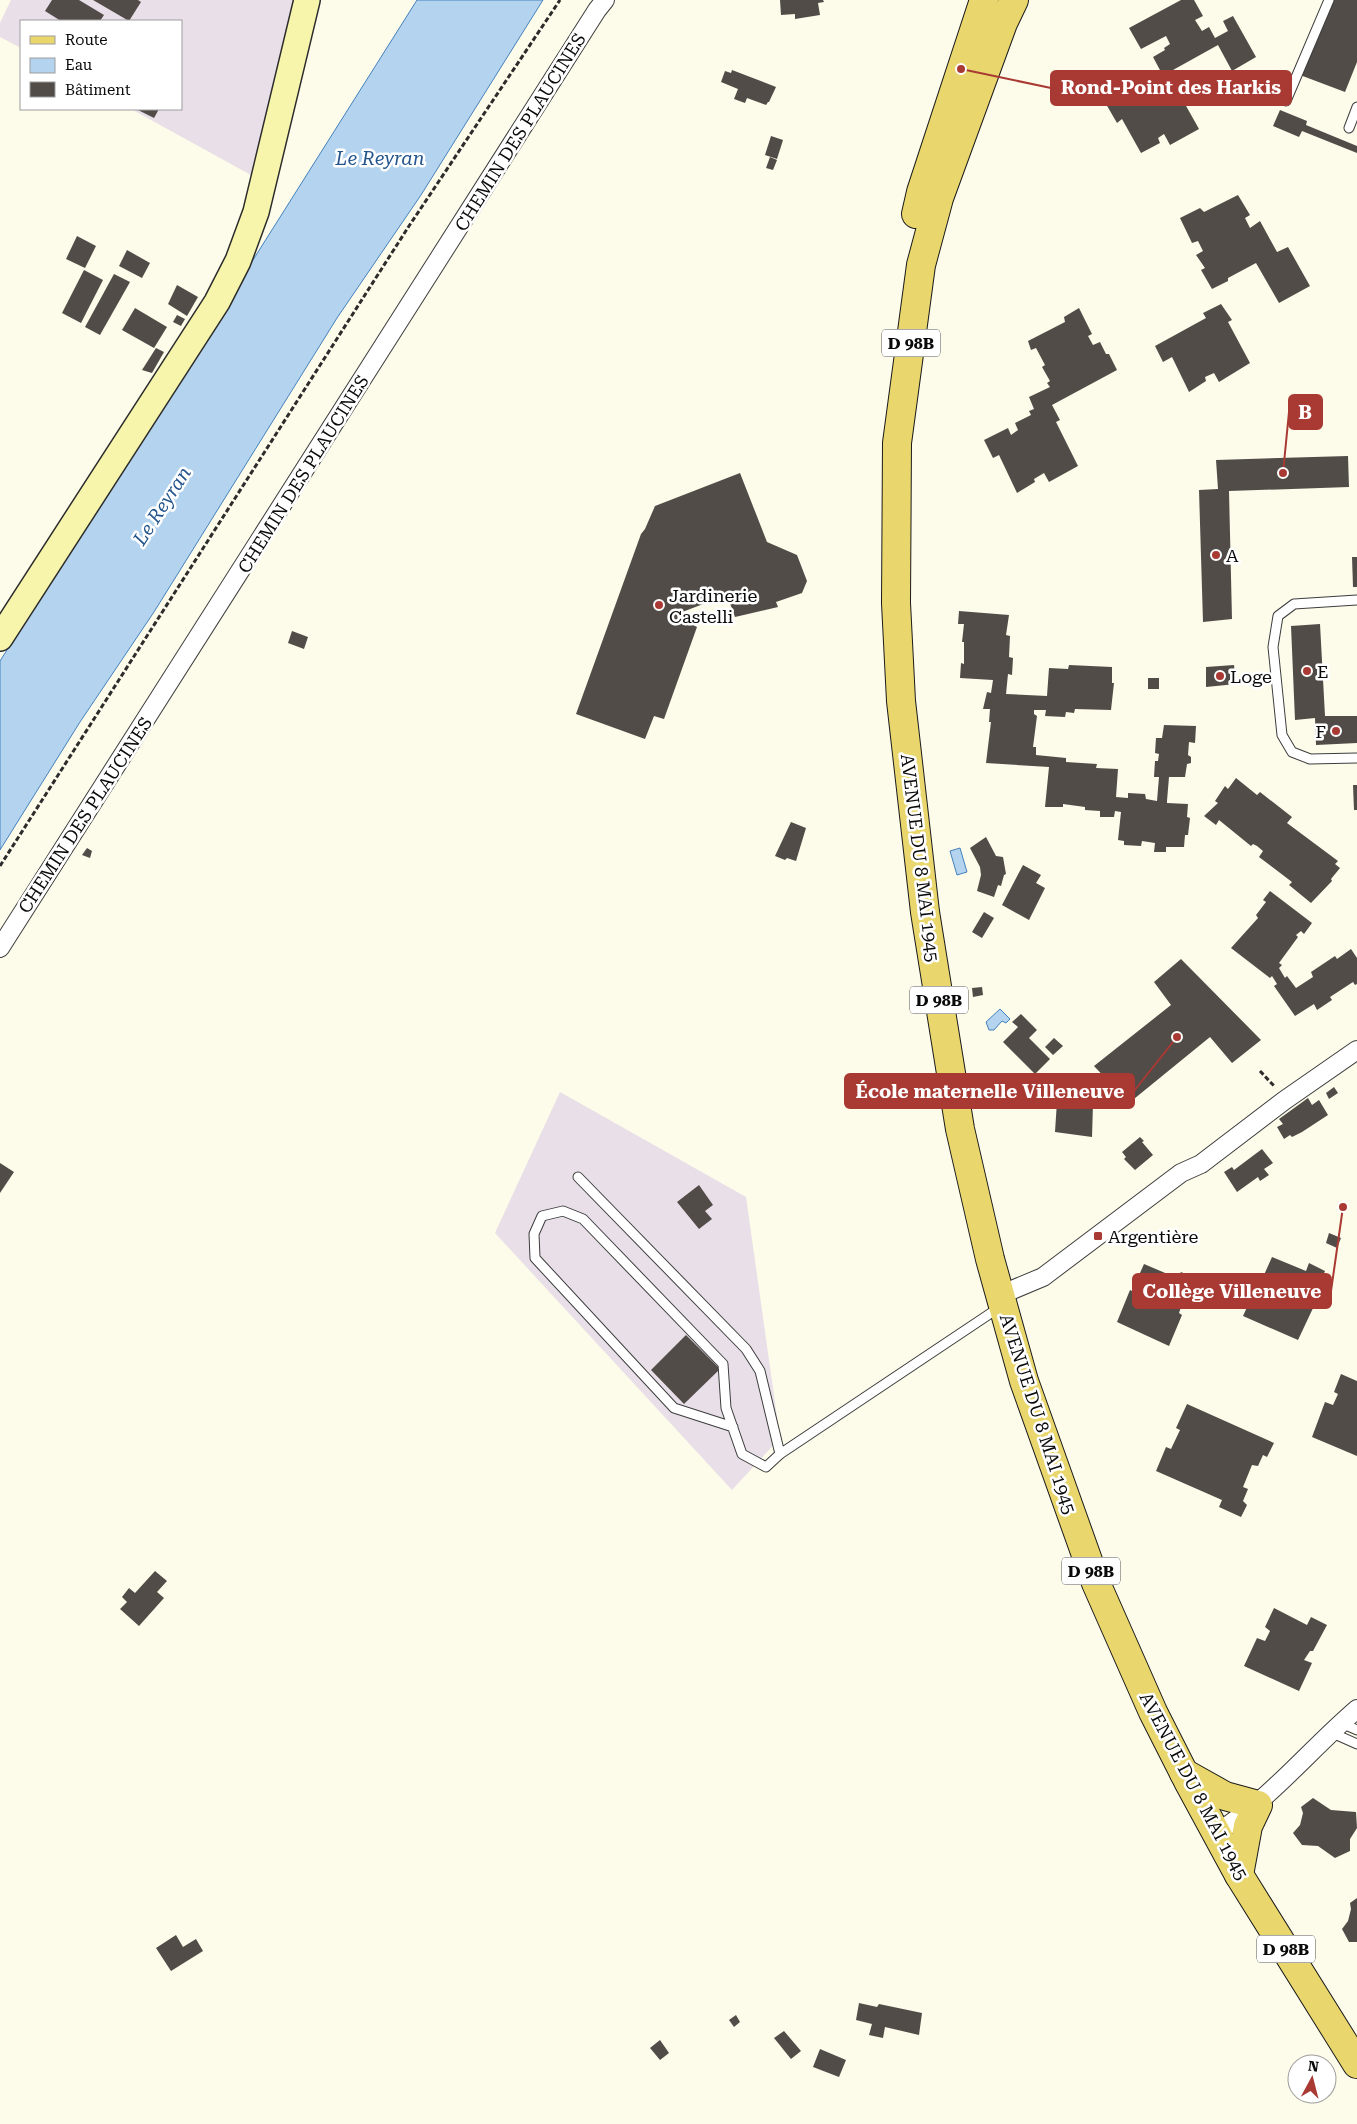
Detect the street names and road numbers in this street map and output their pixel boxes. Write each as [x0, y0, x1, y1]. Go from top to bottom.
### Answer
street label: CHEMIN DES PLAUCINES [450, 29, 590, 235]
road number: D 98B [882, 329, 940, 356]
street label: CHEMIN DES PLAUCINES [233, 371, 373, 577]
street label: CHEMIN DES PLAUCINES [14, 713, 156, 917]
street label: AVENUE DU 8 MAI 1945 [897, 753, 943, 963]
road number: D 98B [910, 986, 968, 1014]
street label: AVENUE DU 8 MAI 1945 [996, 1311, 1080, 1517]
road number: D 98B [1062, 1558, 1120, 1584]
street label: AVENUE DU 8 MAI 1945 [1136, 1689, 1252, 1883]
road number: D 98B [1257, 1936, 1315, 1962]

